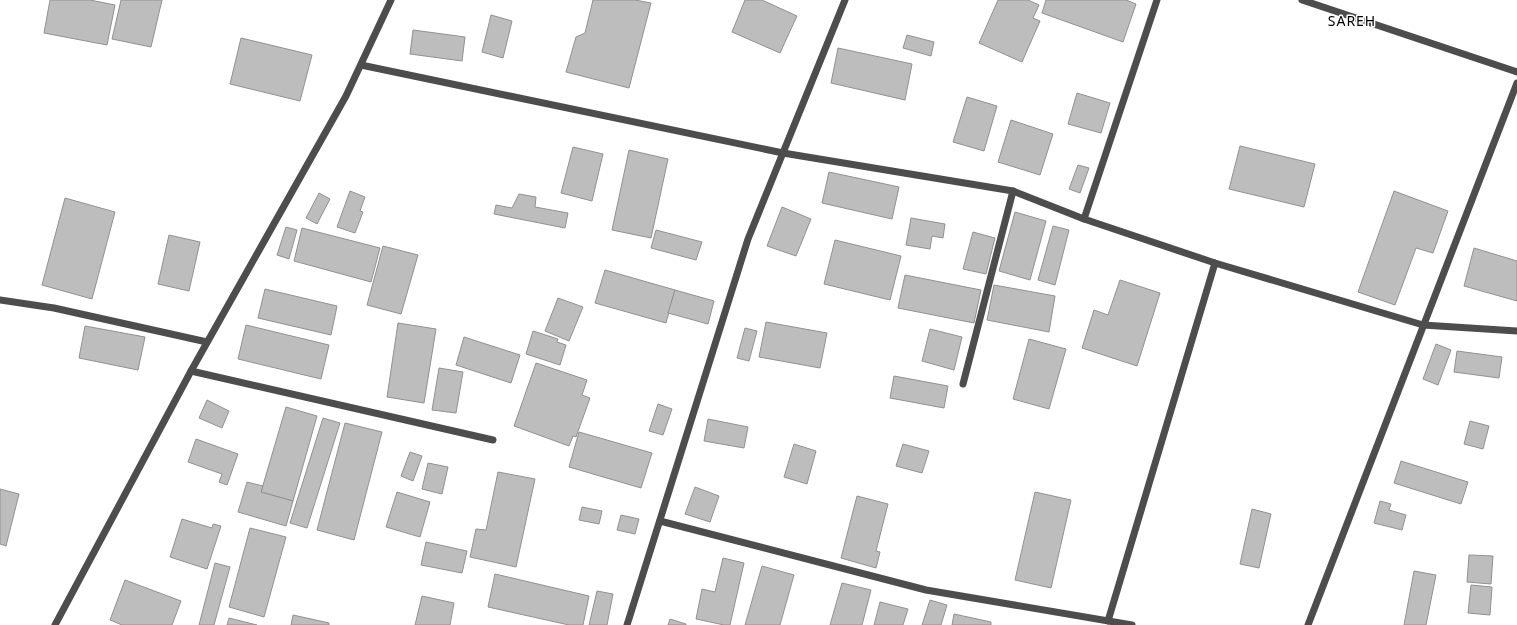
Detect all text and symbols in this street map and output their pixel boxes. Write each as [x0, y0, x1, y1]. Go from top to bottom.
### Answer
district label: SAREH [1328, 11, 1376, 30]

